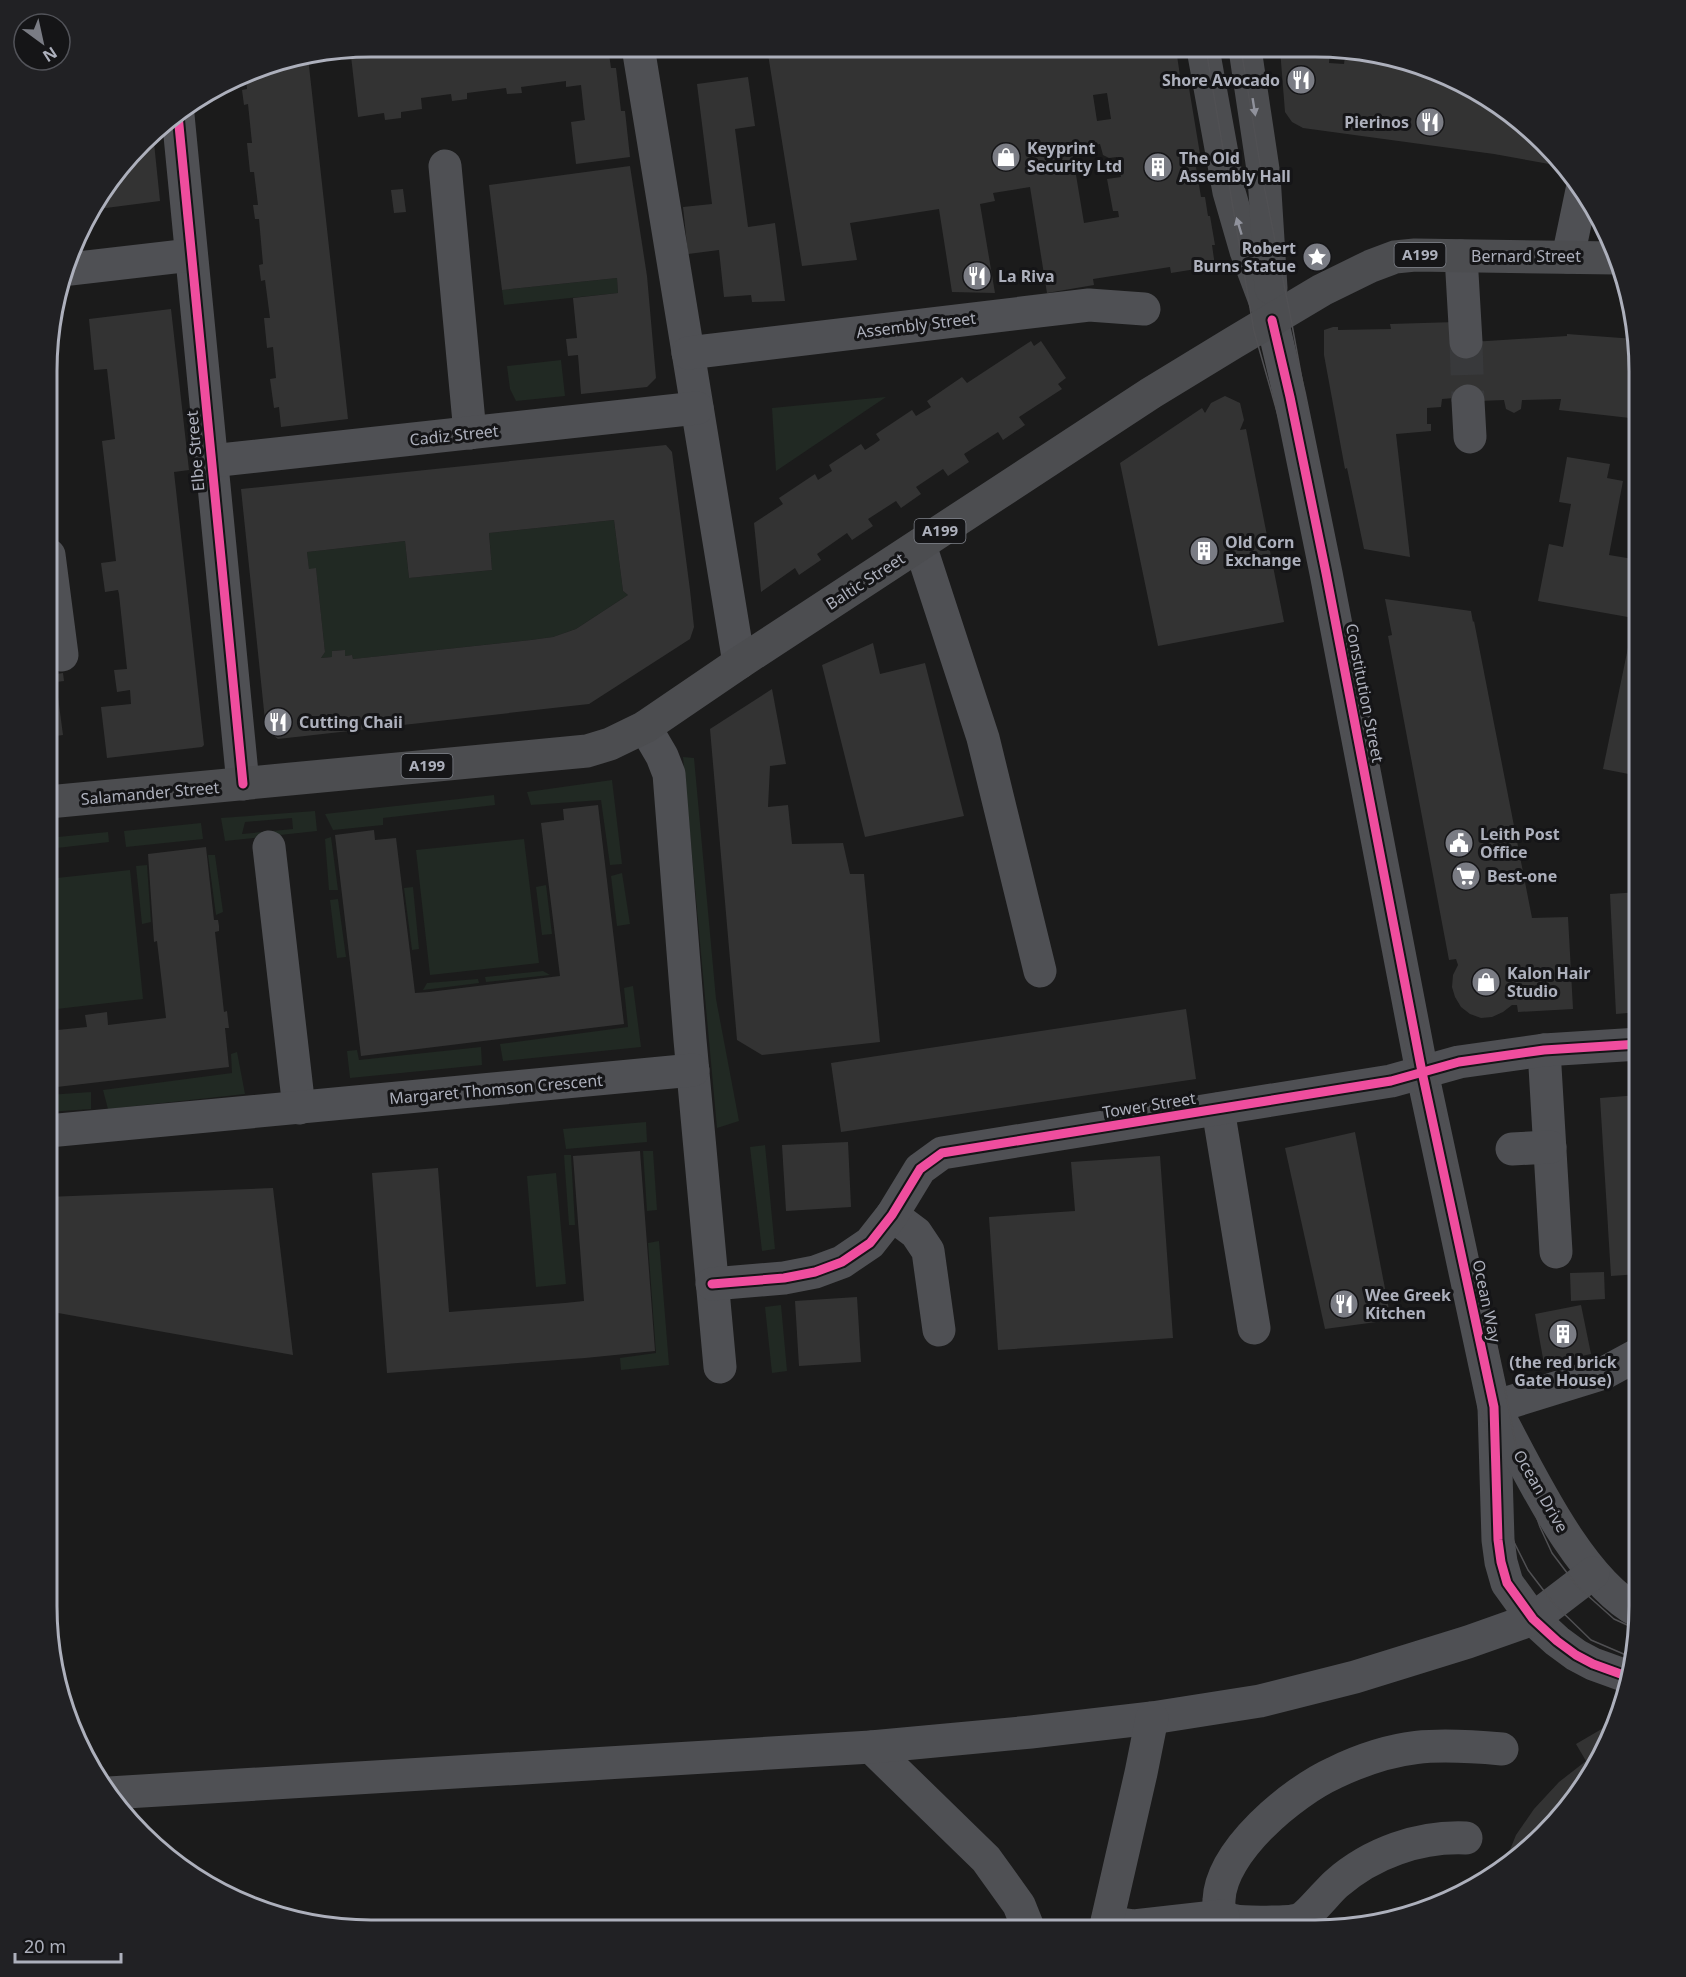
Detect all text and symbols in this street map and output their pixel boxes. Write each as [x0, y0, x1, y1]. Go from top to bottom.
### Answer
north arrow [12, 12, 72, 72]
text: N [39, 42, 62, 67]
restaurant icon: Shore Avocado [1285, 64, 1317, 96]
place label: Shore Avocado [1162, 69, 1280, 91]
one-way arrow [1249, 97, 1258, 116]
restaurant icon: Pierinos [1414, 106, 1446, 138]
place label: Pierinos [1344, 111, 1409, 133]
place label: Keyprint Security Ltd [1027, 137, 1122, 177]
shop icon: Keyprint Security Ltd [990, 141, 1022, 173]
place label: The Old Assembly Hall [1179, 147, 1291, 187]
building icon: The Old Assembly Hall [1142, 151, 1174, 183]
one-way arrow [1234, 217, 1243, 235]
place label: Robert Burns Statue [1193, 237, 1296, 277]
place icon: Robert Burns Statue [1301, 241, 1333, 273]
road number: A199 [1394, 243, 1446, 267]
street label: Bernard Street [1471, 245, 1581, 267]
restaurant icon: La Riva [961, 260, 993, 292]
place label: La Riva [998, 265, 1055, 287]
street label: Assembly Street [855, 307, 977, 343]
street label: Elbe Street [181, 410, 209, 492]
street label: Cadiz Street [408, 419, 500, 451]
road number: A199 [914, 519, 966, 543]
place label: Old Corn Exchange [1225, 531, 1301, 571]
building icon: Old Corn Exchange [1188, 535, 1220, 567]
street label: Baltic Street [821, 547, 909, 615]
street label: Constitution Street [1341, 622, 1389, 765]
restaurant icon: Cutting Chaii [262, 706, 294, 738]
place label: Cutting Chaii [299, 711, 403, 733]
road number: A199 [402, 754, 452, 778]
street label: Salamander Street [80, 776, 220, 810]
place label: Leith Post Office [1480, 823, 1560, 863]
public building icon: Leith Post Office [1443, 827, 1475, 859]
supermarket icon: Best-one [1450, 860, 1482, 892]
place label: Best-one [1487, 865, 1557, 887]
place label: Kalon Hair Studio [1507, 962, 1590, 1002]
shop icon: Kalon Hair Studio [1470, 966, 1502, 998]
street label: Margaret Thomson Crescent [388, 1069, 604, 1109]
street label: Tower Street [1101, 1087, 1197, 1123]
street label: Ocean Way [1468, 1258, 1507, 1345]
place label: Wee Greek Kitchen [1365, 1284, 1451, 1324]
restaurant icon: Wee Greek Kitchen [1328, 1288, 1360, 1320]
building icon: (the red brick Gate House) [1547, 1318, 1579, 1350]
place label: (the red brick Gate House) [1509, 1351, 1617, 1391]
street label: Ocean Drive [1509, 1446, 1573, 1536]
scale bar [15, 1926, 122, 1964]
text: 20 m [24, 1934, 66, 1958]

